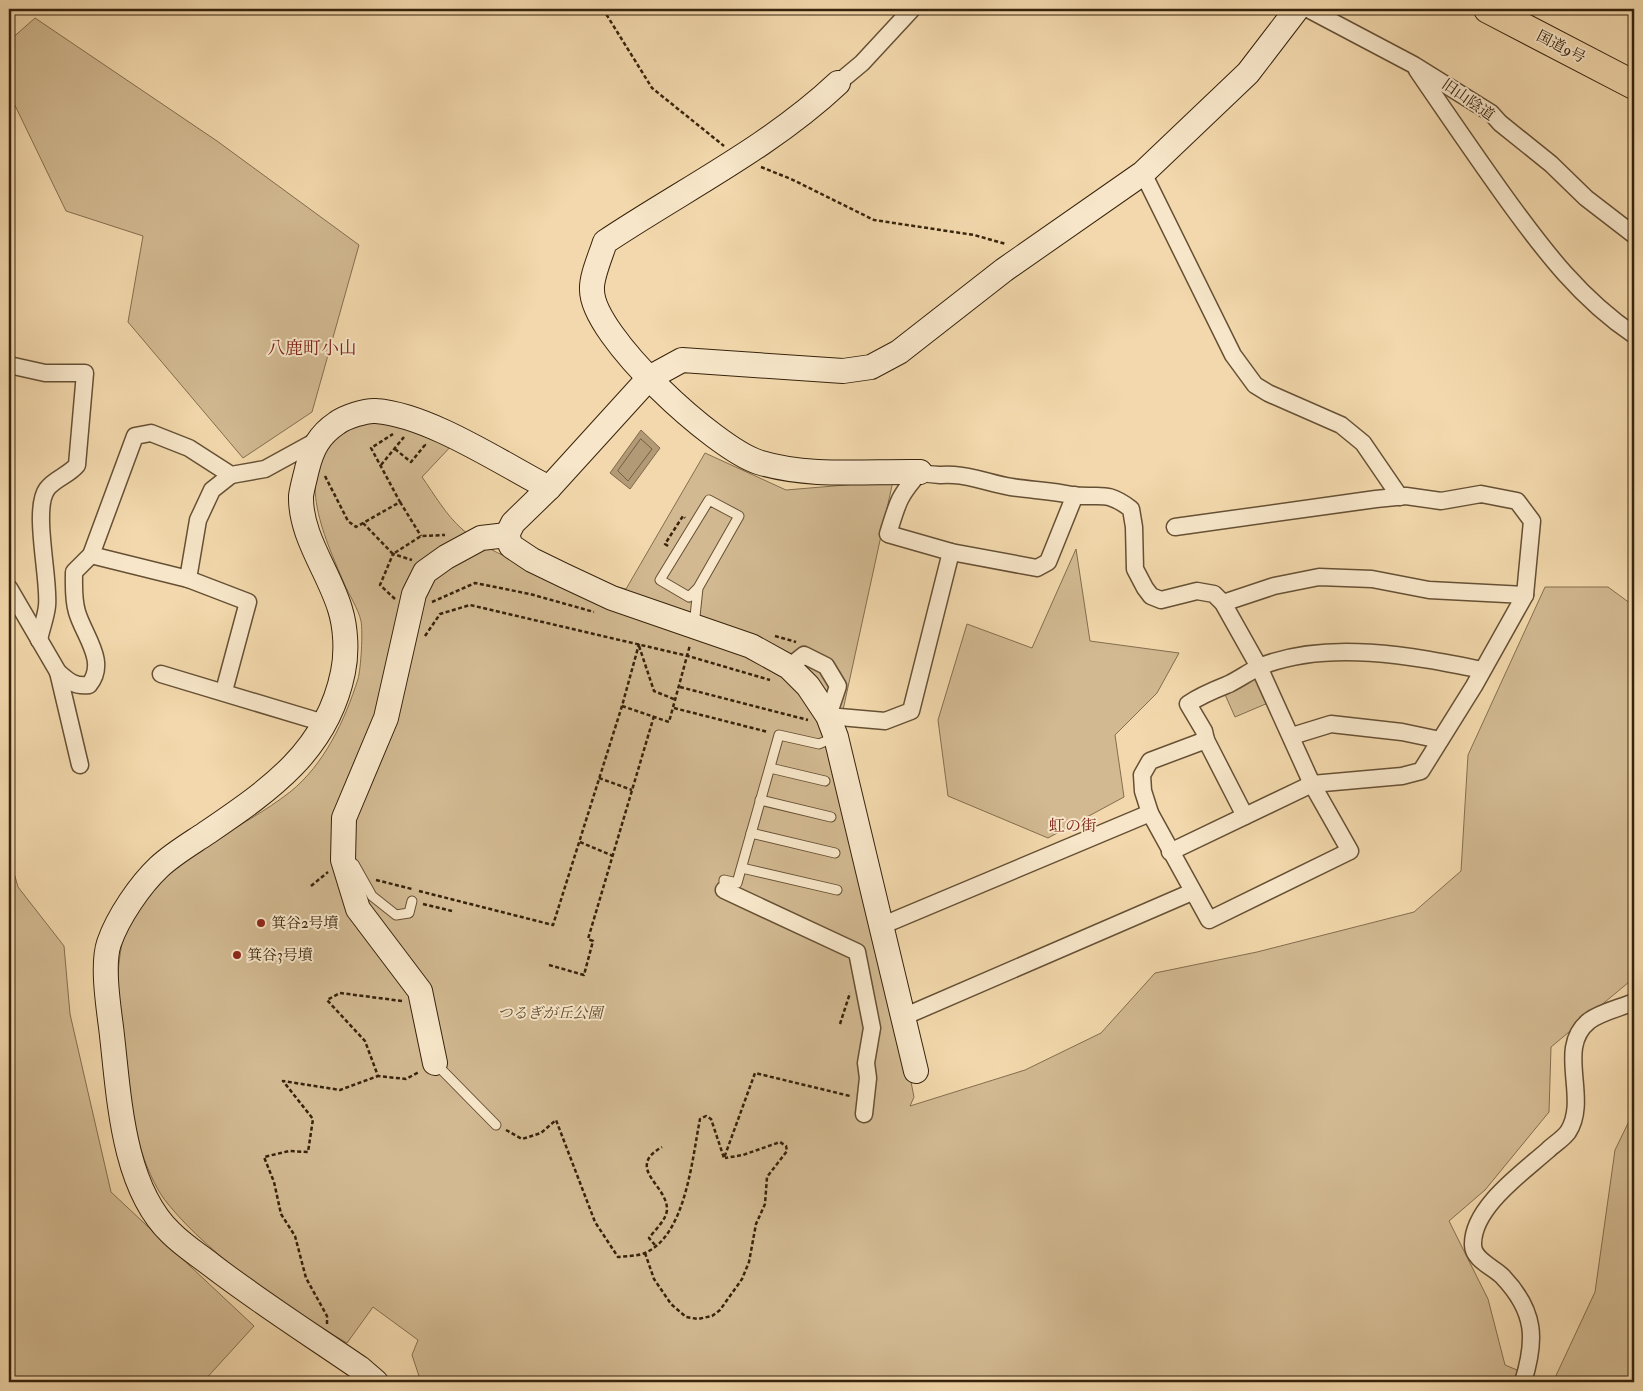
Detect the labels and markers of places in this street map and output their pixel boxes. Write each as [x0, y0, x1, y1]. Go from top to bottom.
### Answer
place label: 箕谷2号墳 [271, 914, 339, 933]
marker: 箕谷2号墳 [255, 917, 267, 929]
place label: 箕谷3号墳 [247, 946, 313, 965]
marker: 箕谷3号墳 [231, 949, 243, 961]

